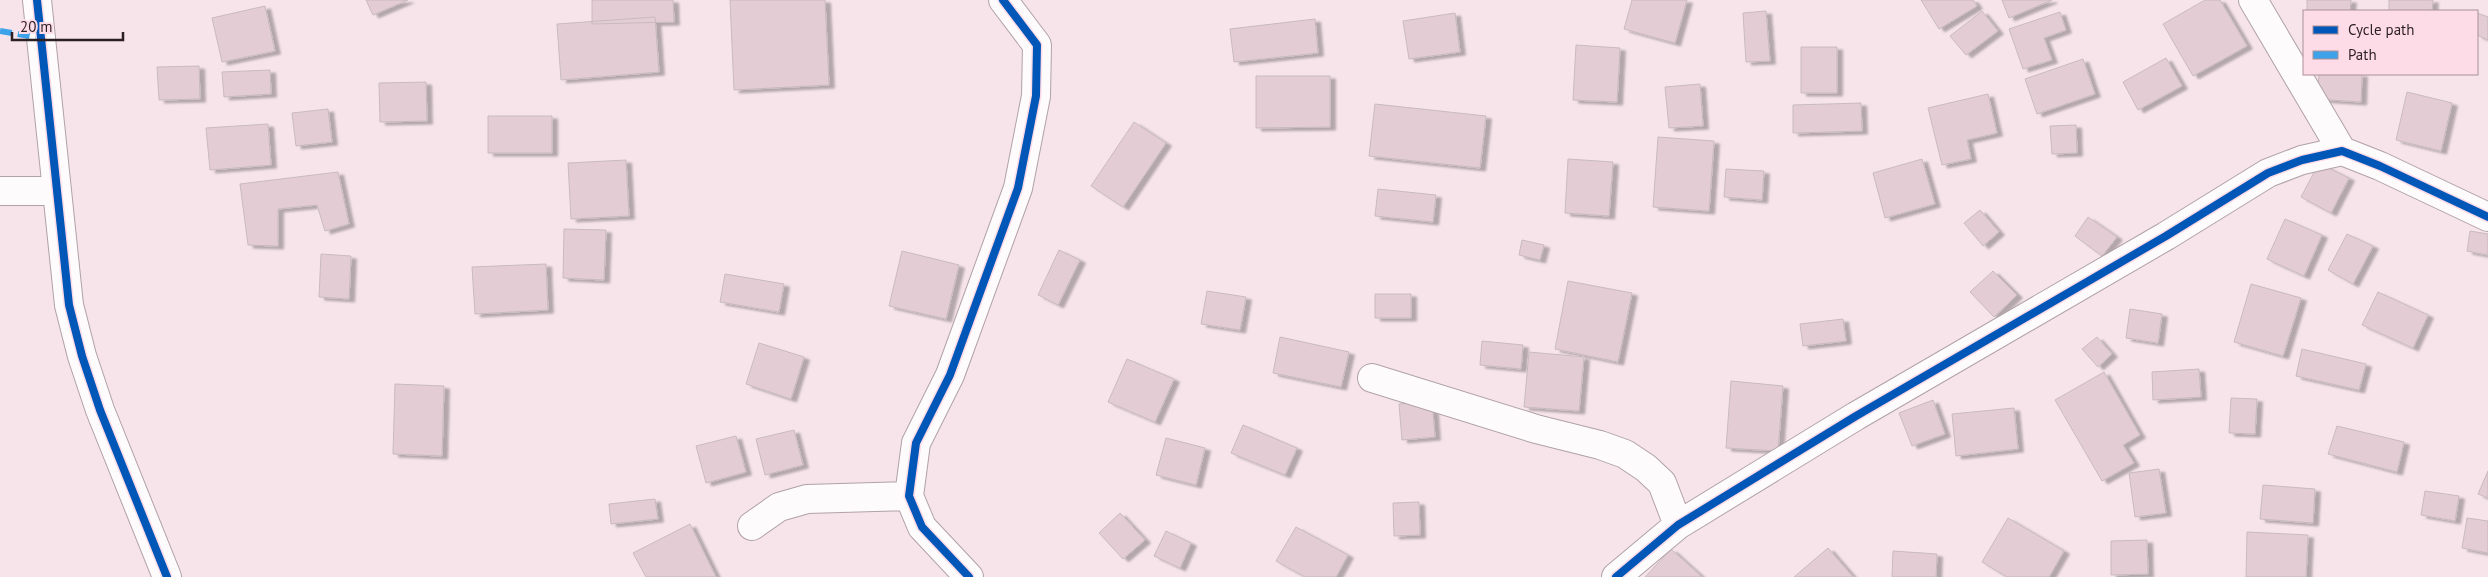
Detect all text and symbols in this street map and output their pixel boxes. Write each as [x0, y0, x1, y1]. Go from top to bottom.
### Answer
scale bar [12, 10, 124, 42]
legend [2303, 10, 2478, 75]
text: 20 m [20, 17, 53, 36]
text: Cycle path [2348, 20, 2414, 39]
text: Path [2348, 45, 2377, 64]

